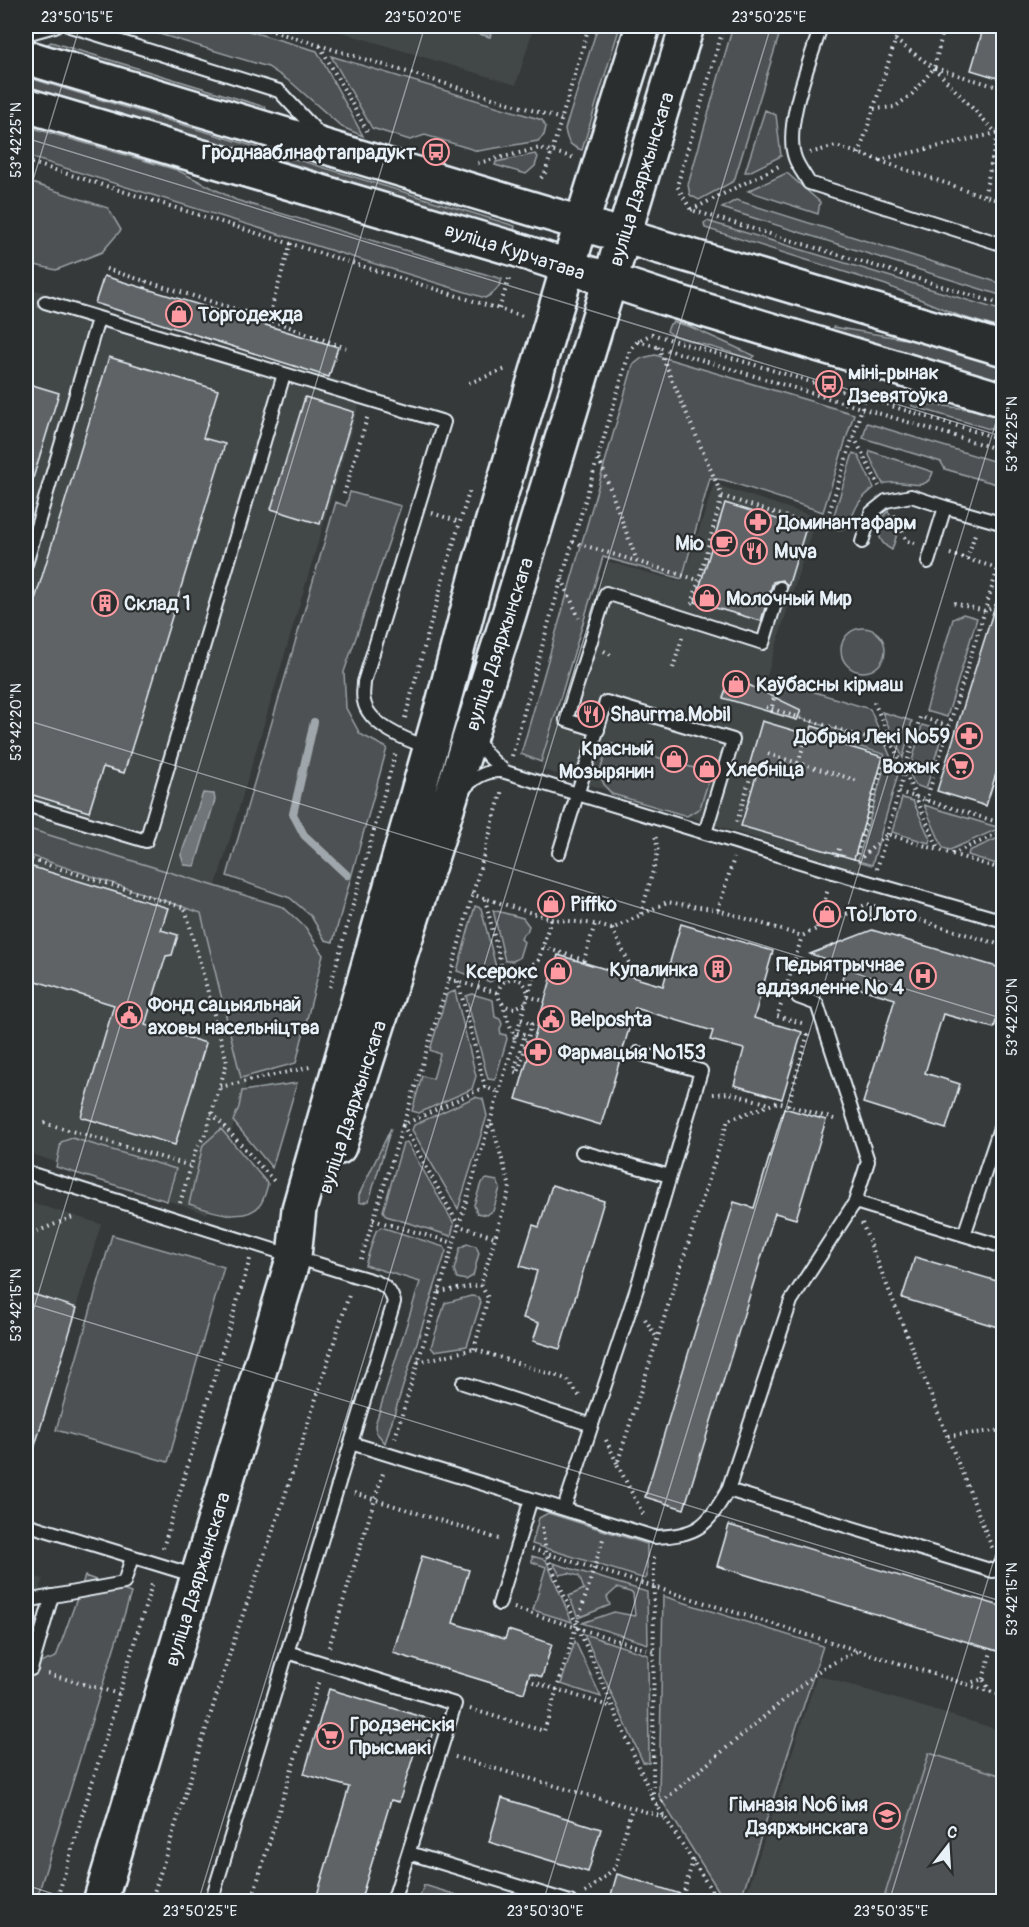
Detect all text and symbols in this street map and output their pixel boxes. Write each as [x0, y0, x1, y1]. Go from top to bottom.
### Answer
text: 23°50'15"E [41, 8, 113, 27]
text: 23°50'20"E [385, 8, 462, 27]
text: 23°50'25"E [732, 8, 807, 27]
street label: вуліца Дзяржынскага [603, 89, 680, 269]
text: 53°42'25"N [7, 102, 26, 178]
bus stop icon: Гроднааблнафтапрадукт [421, 137, 451, 167]
place label: Гроднааблнафтапрадукт [202, 140, 417, 165]
street label: вуліца Курчатава [442, 217, 588, 286]
shop icon: Торгодежда [164, 299, 194, 329]
place label: Торгодежда [197, 302, 303, 327]
place label: міні-рынак Дзевятоўка [847, 360, 948, 408]
bus stop icon: міні-рынак Дзевятоўка [814, 369, 844, 399]
text: 53°42'25"N [1003, 396, 1022, 472]
pharmacy icon: Доминантафарм [743, 507, 773, 537]
place label: Доминантафарм [776, 510, 916, 535]
cafe icon: Mio [709, 528, 739, 558]
place label: Mio [675, 531, 704, 556]
restaurant icon: Muva [739, 536, 769, 566]
place label: Muva [774, 539, 817, 564]
street label: вуліца Дзяржынскага [460, 554, 539, 734]
shop icon: Молочный Мир [692, 583, 722, 613]
place label: Молочный Мир [726, 586, 853, 611]
building icon: Склад 1 [90, 588, 120, 618]
place label: Склад 1 [124, 591, 191, 616]
shop icon: Каўбасны кірмаш [721, 669, 751, 699]
place label: Каўбасны кірмаш [756, 672, 903, 697]
text: 53°42'20"N [7, 683, 26, 761]
restaurant icon: Shaurma.Mobil [576, 699, 606, 729]
place label: Shaurma.Mobil [610, 702, 731, 727]
pharmacy icon: Добрыя Лекі №59 [954, 721, 984, 751]
place label: Добрыя Лекі №59 [793, 724, 950, 749]
place label: Красный Мозырянин [559, 736, 654, 784]
shop icon: Красный Мозырянин [659, 744, 689, 774]
supermarket icon: Вожык [945, 751, 975, 781]
shop icon: Хлебніца [692, 754, 722, 784]
place label: Вожык [882, 754, 940, 779]
place label: Хлебніца [726, 757, 804, 782]
shop icon: Piffko [536, 889, 566, 919]
place label: Piffko [570, 892, 617, 917]
shop icon: То!Лото [812, 899, 842, 929]
place label: То!Лото [845, 902, 917, 927]
place label: Педыятрычнае аддзяленне № 4 [757, 952, 905, 1000]
building icon: Купалинка [703, 954, 733, 984]
shop icon: Ксерокс [543, 956, 573, 986]
place label: Купалинка [609, 957, 698, 982]
place label: Ксерокс [466, 959, 538, 984]
hospital icon: Педыятрычнае аддзяленне № 4 [908, 961, 938, 991]
text: 53°42'20"N [1003, 978, 1022, 1056]
place label: Фонд сацыяльнай аховы насельніцтва [147, 992, 319, 1040]
public building icon: Фонд сацыяльнай аховы насельніцтва [114, 1000, 144, 1030]
public building icon: Belposhta [536, 1004, 566, 1034]
place label: Belposhta [570, 1007, 652, 1032]
street label: вуліца Дзяржынскага [313, 1017, 392, 1197]
pharmacy icon: Фармацыя №153 [523, 1037, 553, 1067]
place label: Фармацыя №153 [557, 1040, 706, 1065]
text: 53°42'15"N [7, 1268, 26, 1342]
street label: вуліца Дзяржынскага [159, 1489, 236, 1669]
text: 53°42'15"N [1003, 1562, 1022, 1636]
place label: Гродзенскія Прысмакі [350, 1712, 455, 1760]
supermarket icon: Гродзенскія Прысмакі [315, 1721, 345, 1751]
place label: Гімназія №6 імя Дзяржынскага [729, 1792, 868, 1840]
school or university icon: Гімназія №6 імя Дзяржынскага [872, 1801, 902, 1831]
north arrow [918, 1816, 978, 1876]
text: С [944, 1822, 960, 1844]
text: 23°50'25"E [163, 1902, 238, 1921]
text: 23°50'30"E [507, 1902, 584, 1921]
text: 23°50'35"E [854, 1902, 928, 1921]

